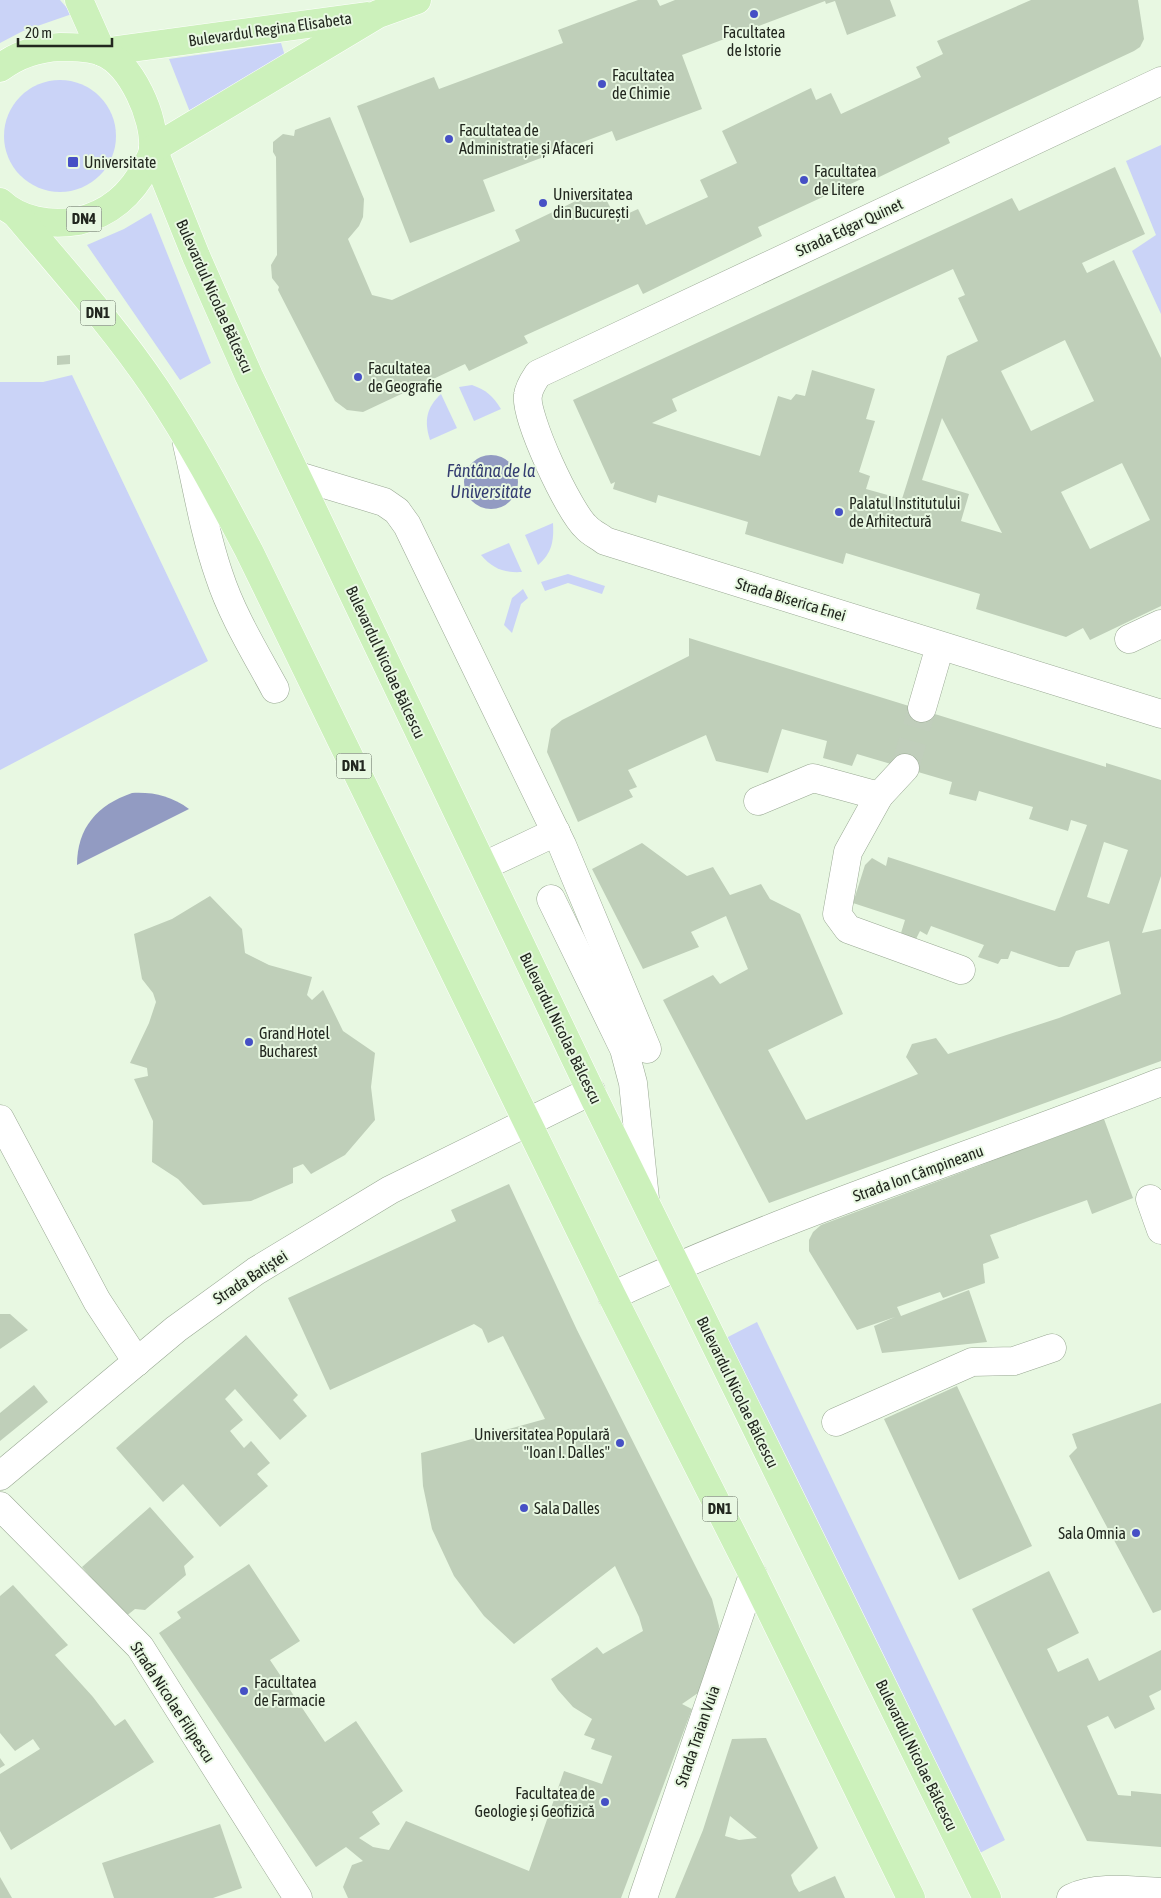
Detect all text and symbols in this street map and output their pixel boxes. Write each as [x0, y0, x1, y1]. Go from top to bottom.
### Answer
marker: Facultatea de Istorie [748, 8, 760, 20]
street label: Bulevardul Regina Elisabeta [187, 9, 353, 50]
scale bar [18, 15, 111, 47]
place label: Facultatea de Istorie [723, 23, 785, 59]
text: 20 m [25, 24, 52, 41]
place label: Facultatea de Chimie [612, 66, 675, 102]
marker: Facultatea de Chimie [596, 78, 608, 90]
place label: Facultatea de Administrație și Afaceri [459, 121, 594, 158]
marker: Facultatea de Administrație și Afaceri [443, 133, 455, 145]
place label: Universitate [84, 153, 156, 171]
marker: Universitate [66, 155, 80, 169]
place label: Facultatea de Litere [814, 162, 877, 198]
marker: Facultatea de Litere [798, 174, 810, 186]
place label: Universitatea din București [553, 185, 633, 222]
street label: Strada Edgar Quinet [793, 194, 906, 261]
marker: Universitatea din București [537, 197, 549, 209]
road number: DN4 [66, 206, 102, 232]
street label: Bulevardul Nicolae Bălcescu [173, 216, 257, 376]
road number: DN1 [80, 300, 116, 326]
place label: Facultatea de Geografie [368, 359, 442, 396]
marker: Facultatea de Geografie [352, 371, 364, 383]
water label: Fântâna de la Universitate [447, 460, 536, 502]
place label: Palatul Institutului de Arhitectură [849, 494, 961, 530]
marker: Palatul Institutului de Arhitectură [833, 506, 845, 518]
street label: Strada Biserica Enei [734, 574, 848, 624]
street label: Bulevardul Nicolae Bălcescu [343, 583, 429, 741]
road number: DN1 [336, 754, 372, 778]
street label: Bulevardul Nicolae Bălcescu [516, 949, 606, 1107]
place label: Grand Hotel Bucharest [259, 1024, 330, 1060]
marker: Grand Hotel Bucharest [243, 1036, 255, 1048]
street label: Strada Ion Câmpineanu [850, 1141, 986, 1206]
street label: Strada Batiștei [210, 1246, 291, 1308]
street label: Bulevardul Nicolae Bălcescu [693, 1313, 783, 1471]
place label: Universitatea Populară "Ioan I. Dalles" [474, 1425, 610, 1461]
marker: Universitatea Populară "Ioan I. Dalles" [614, 1437, 626, 1449]
road number: DN1 [702, 1496, 738, 1522]
place label: Sala Dalles [534, 1499, 600, 1517]
marker: Sala Dalles [518, 1502, 530, 1514]
place label: Sala Omnia [1058, 1524, 1126, 1542]
marker: Sala Omnia [1130, 1527, 1142, 1539]
street label: Strada Nicolae Filipescu [126, 1638, 219, 1766]
place label: Facultatea de Farmacie [254, 1673, 325, 1709]
street label: Bulevardul Nicolae Bălcescu [872, 1676, 962, 1834]
street label: Strada Traian Vuia [671, 1683, 723, 1789]
marker: Facultatea de Farmacie [238, 1685, 250, 1697]
place label: Facultatea de Geologie și Geofizică [475, 1784, 595, 1821]
marker: Facultatea de Geologie și Geofizică [599, 1796, 611, 1808]

